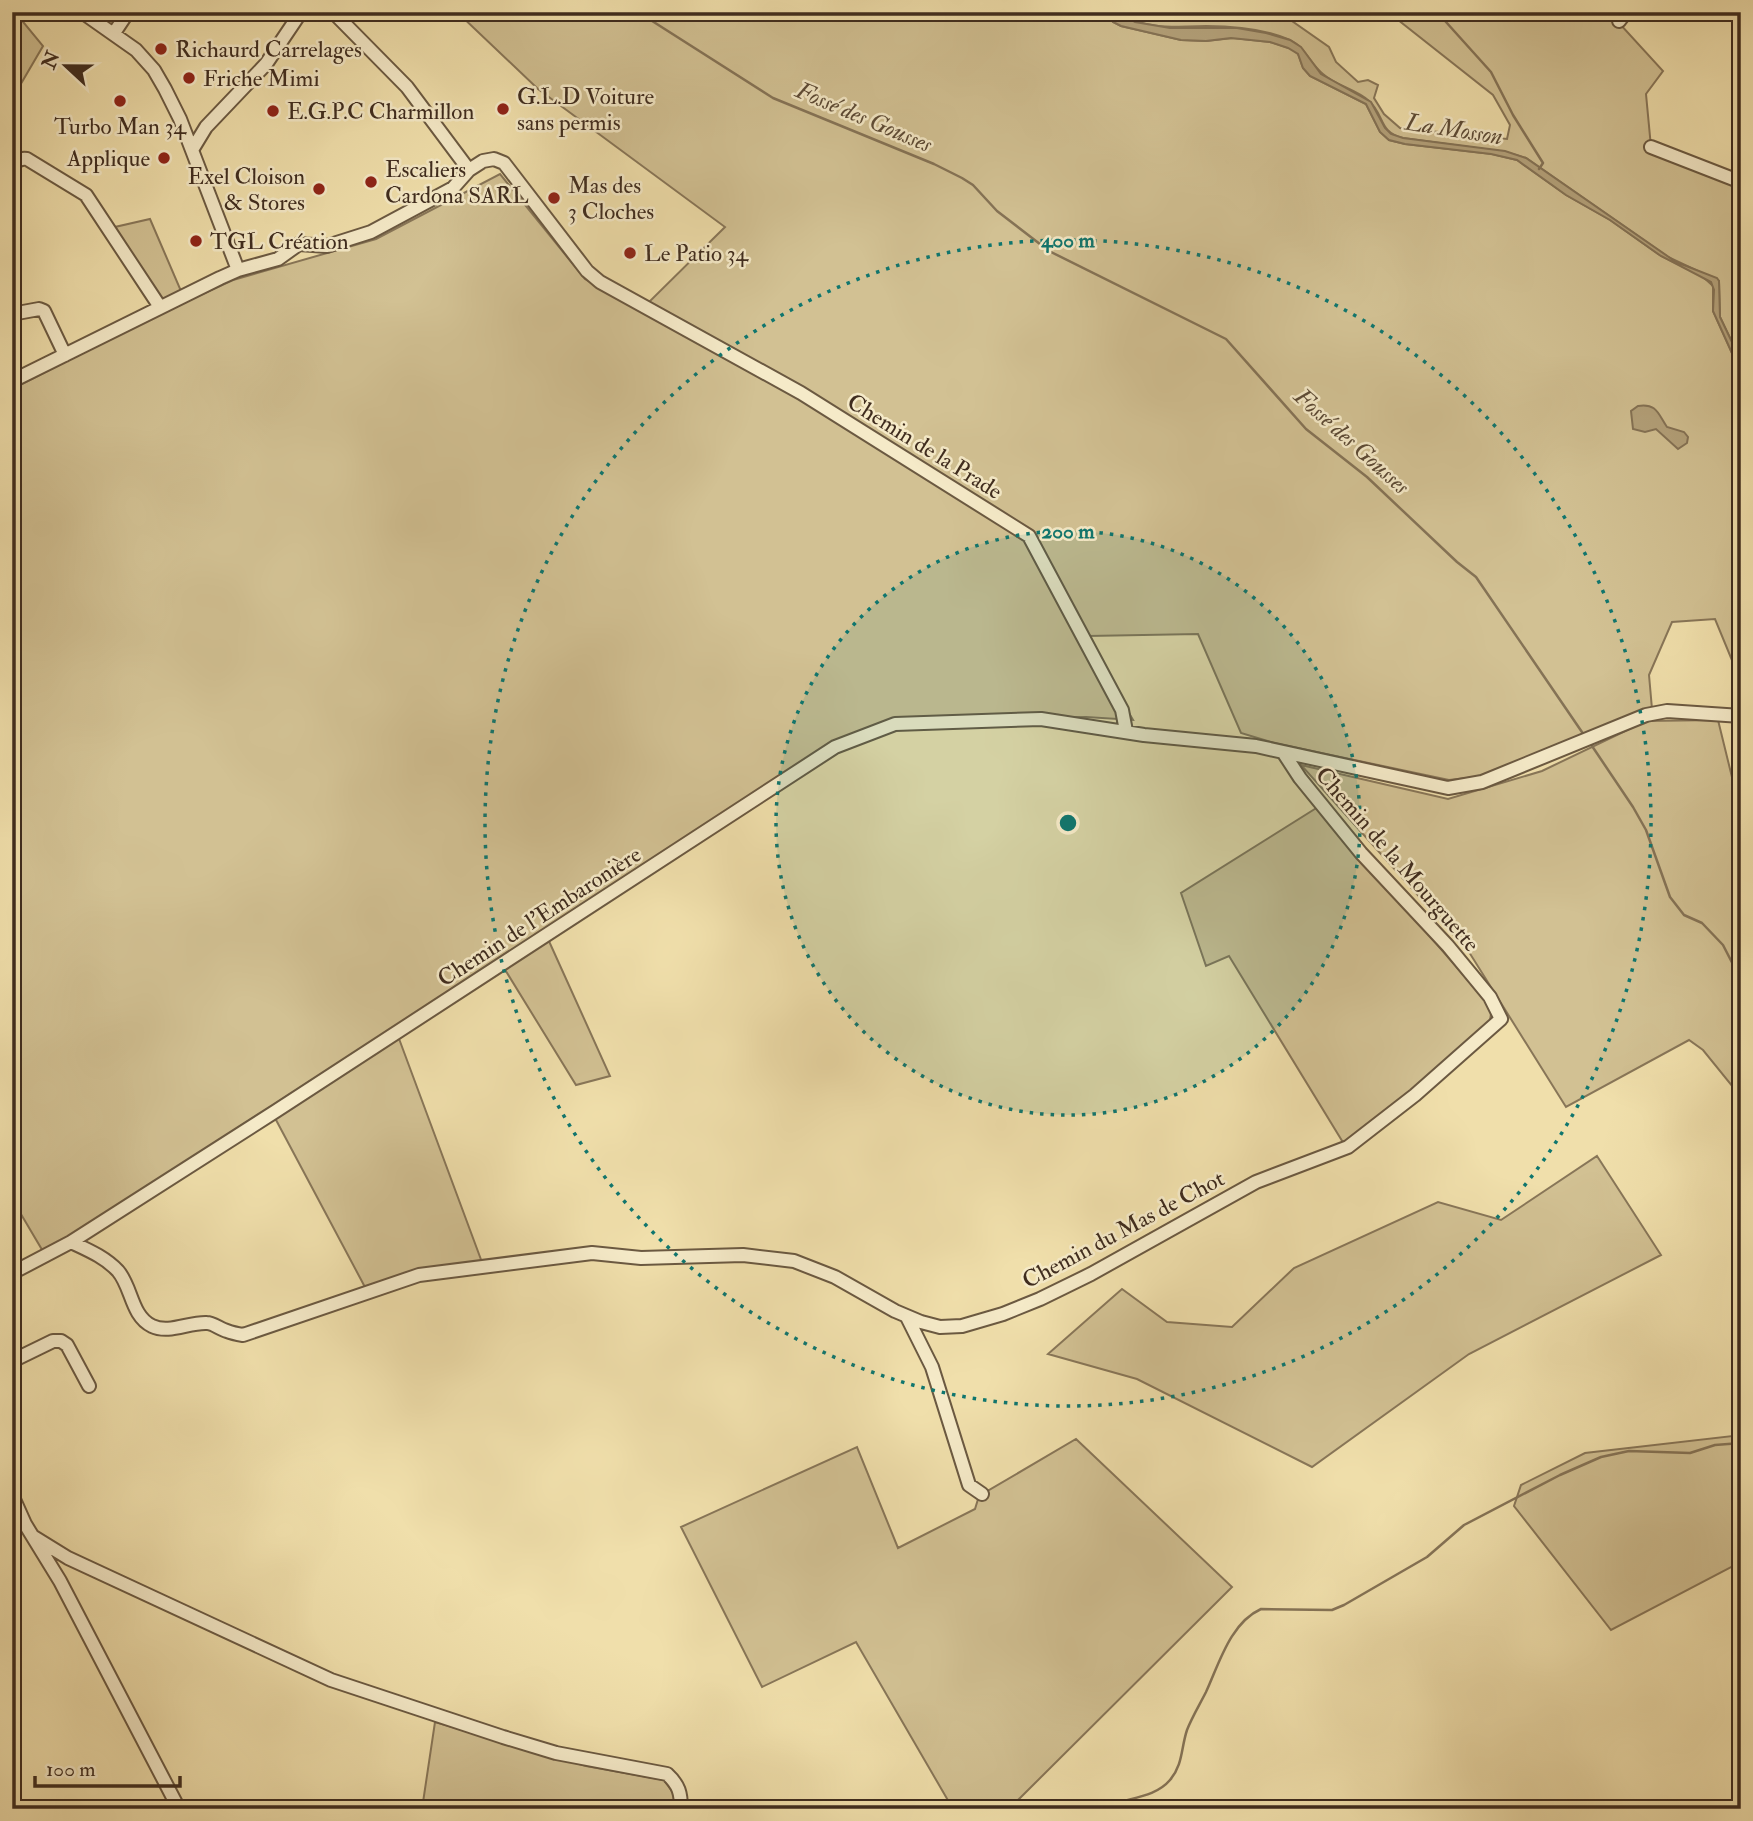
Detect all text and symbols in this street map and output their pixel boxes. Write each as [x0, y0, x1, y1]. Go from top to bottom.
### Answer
north arrow [32, 32, 102, 102]
place label: Richaurd Carrelages [175, 35, 362, 64]
marker: Richaurd Carrelages [153, 41, 169, 57]
text: N [36, 47, 66, 73]
place label: Friche Mimi [203, 64, 320, 93]
marker: Friche Mimi [181, 70, 197, 86]
water label: Fossé des Gousses [790, 74, 937, 160]
place label: G.L.D Voiture sans permis [517, 82, 654, 138]
marker: Turbo Man 34 [112, 93, 128, 109]
place label: E.G.P.C Charmillon [287, 97, 474, 126]
marker: G.L.D Voiture sans permis [495, 101, 511, 117]
marker: E.G.P.C Charmillon [265, 103, 281, 119]
water label: La Mosson [1402, 106, 1505, 152]
place label: Turbo Man 34 [54, 112, 187, 141]
place label: Applique [66, 144, 150, 174]
marker: Applique [156, 150, 172, 166]
place label: Escaliers Cardona SARL [385, 155, 529, 210]
place label: Exel Cloison & Stores [187, 162, 305, 217]
place label: Mas des 3 Cloches [568, 171, 654, 226]
marker: Escaliers Cardona SARL [363, 174, 379, 190]
marker: Exel Cloison & Stores [311, 181, 327, 197]
marker: Mas des 3 Cloches [546, 190, 562, 206]
place label: TGL Création [210, 227, 349, 256]
text: 400 m [1040, 227, 1095, 254]
marker: TGL Création [188, 233, 204, 249]
place label: Le Patio 34 [644, 239, 750, 268]
marker: Le Patio 34 [622, 245, 638, 261]
water label: Fossé des Gousses [1287, 381, 1416, 502]
street label: Chemin de la Prade [842, 387, 1008, 506]
text: 200 m [1042, 518, 1095, 545]
street label: Chemin de la Mourguette [1309, 761, 1486, 958]
centre of rings [1056, 811, 1080, 835]
street label: Chemin de l'Embaronière [432, 840, 647, 993]
street label: Chemin du Mas de Chot [1017, 1164, 1229, 1295]
scale bar [35, 1744, 180, 1788]
text: 100 m [46, 1756, 96, 1783]

